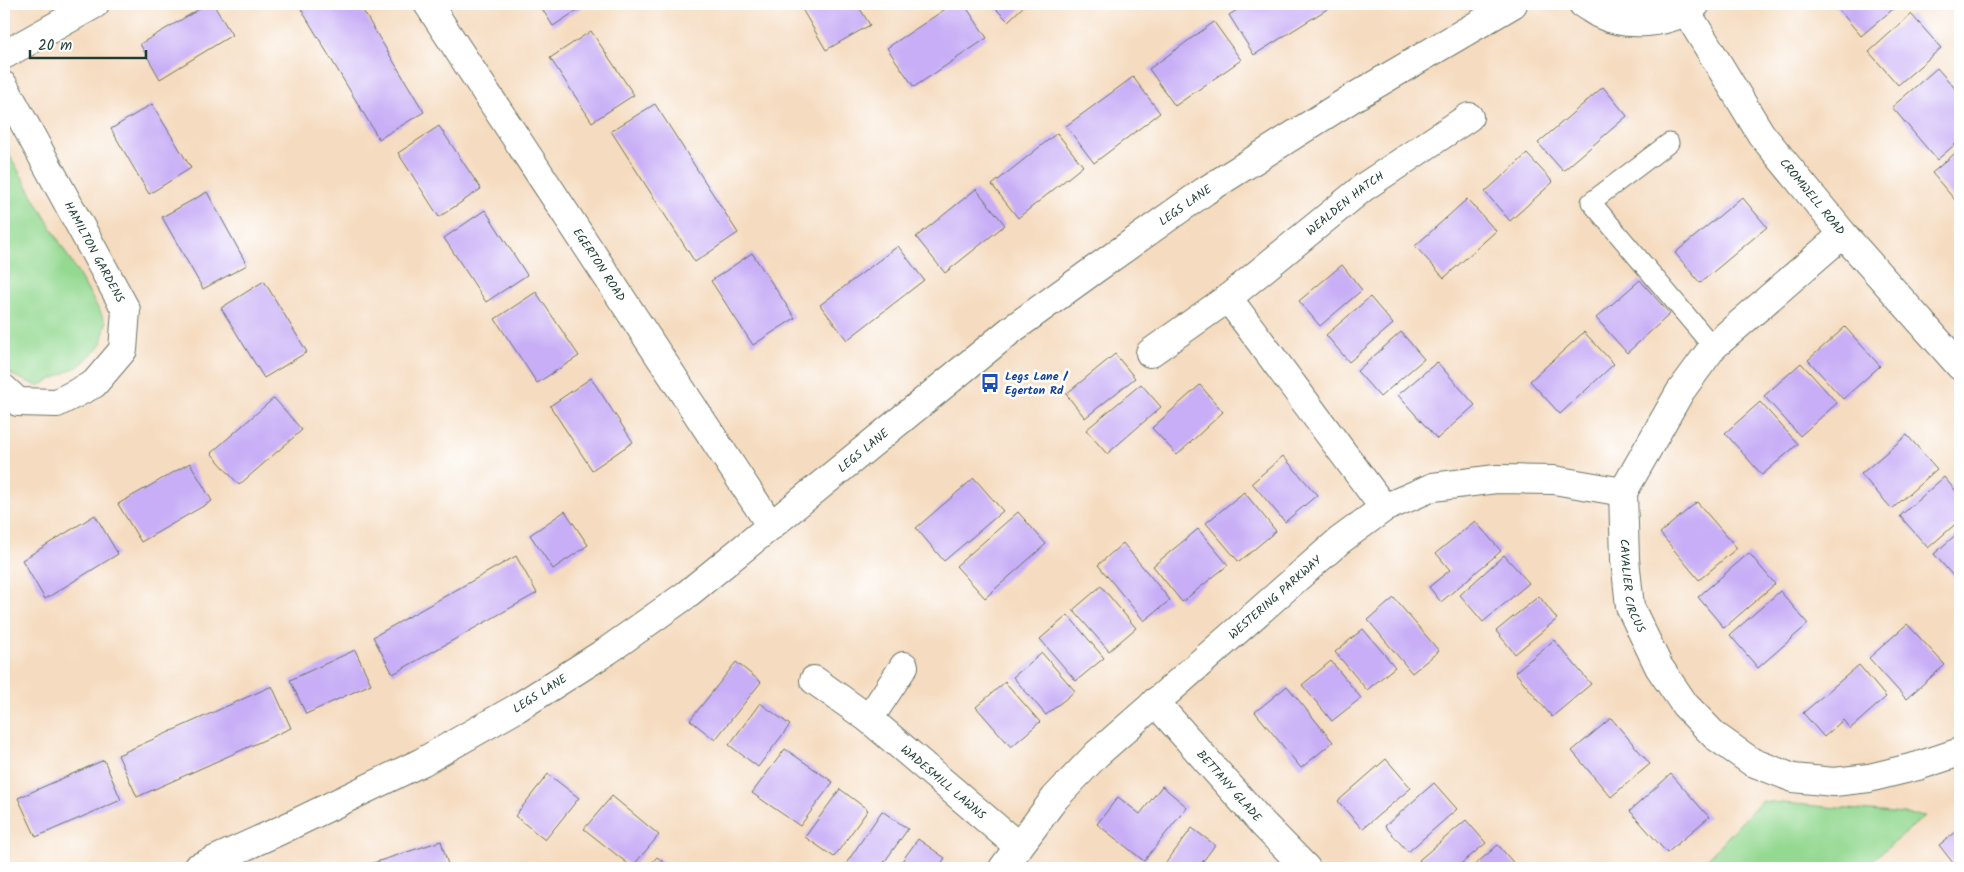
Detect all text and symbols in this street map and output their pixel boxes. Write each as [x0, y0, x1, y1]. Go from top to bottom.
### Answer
scale bar [30, 28, 146, 60]
text: 20 m [38, 34, 72, 58]
street label: CROMWELL ROAD [1775, 154, 1850, 239]
street label: WEALDEN HATCH [1302, 167, 1388, 240]
street label: LEGS LANE [1155, 179, 1216, 231]
street label: HAMILTON GARDENS [59, 198, 130, 307]
street label: EGERTON ROAD [568, 224, 631, 306]
place label: Legs Lane / Egerton Rd [1005, 367, 1069, 400]
bus stop icon: Legs Lane / Egerton Rd [979, 372, 1001, 394]
street label: LEGS LANE [833, 423, 894, 477]
street label: CAVALIER CIRCUS [1615, 539, 1651, 637]
street label: WESTERING PARKWAY [1224, 550, 1327, 644]
street label: LEGS LANE [509, 669, 572, 718]
street label: WADESMILL LAWNS [896, 740, 991, 825]
street label: BETTANY GLADE [1192, 746, 1267, 827]

